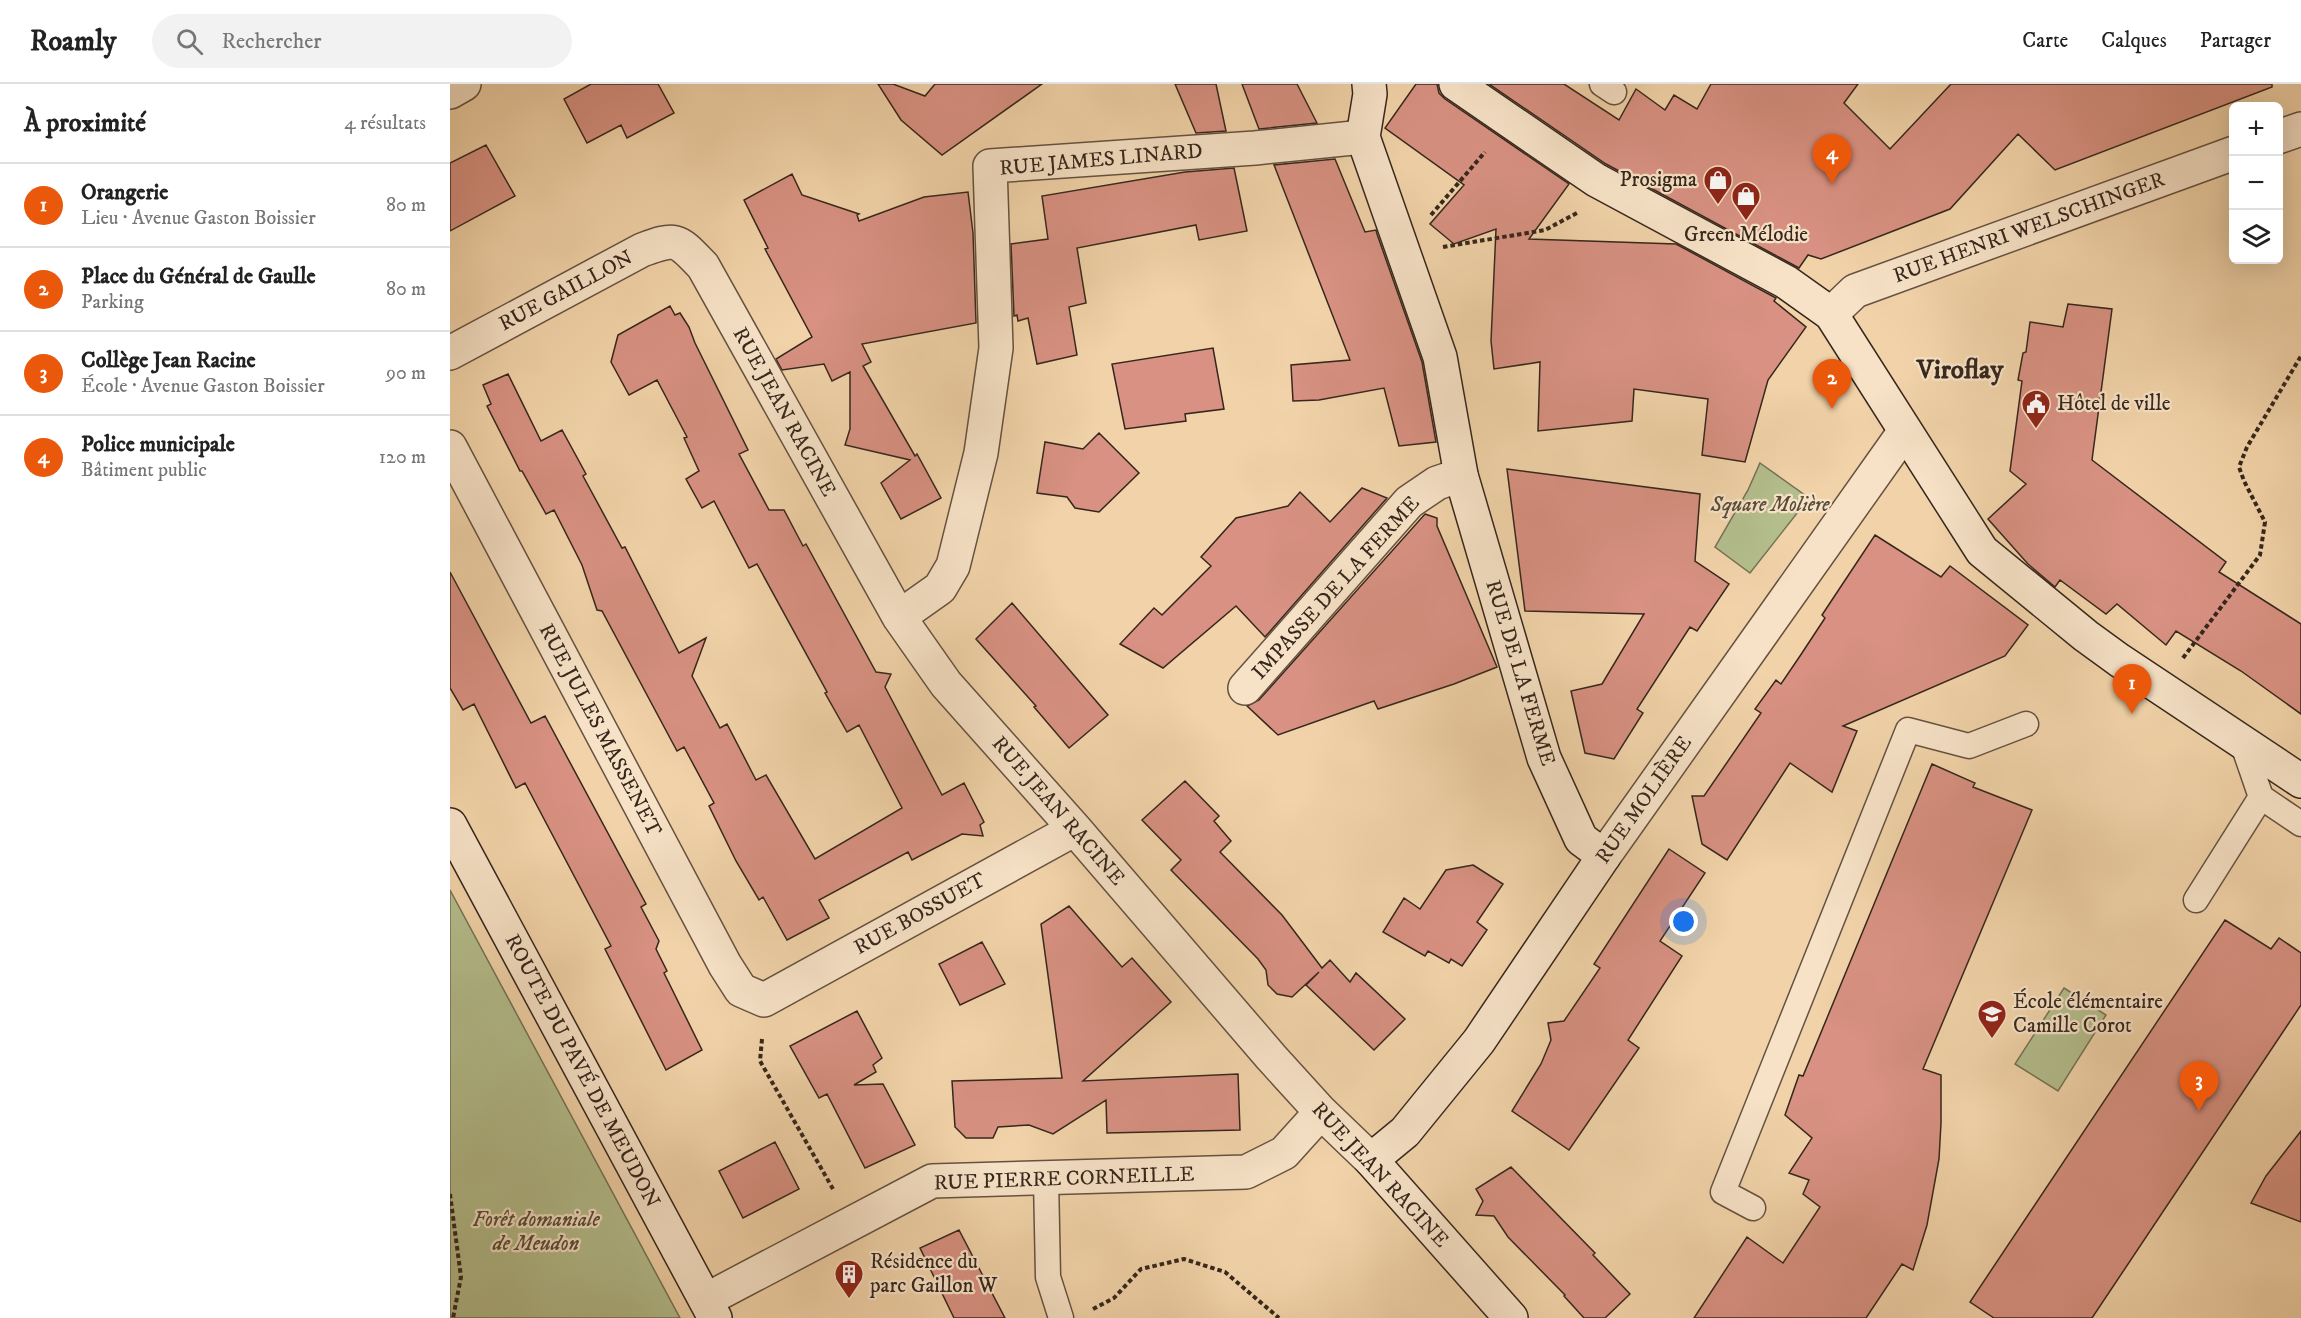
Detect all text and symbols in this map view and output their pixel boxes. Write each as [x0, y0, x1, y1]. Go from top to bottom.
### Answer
search box [152, 14, 572, 68]
text: Roamly [30, 24, 116, 59]
icon: search [173, 25, 206, 58]
text: Rechercher [221, 28, 321, 55]
text: Carte [2022, 28, 2068, 54]
text: Calques [2101, 28, 2167, 54]
text: Partager [2200, 28, 2271, 54]
map controls [2229, 102, 2283, 264]
button: + [2229, 102, 2283, 156]
text: À proximité [24, 107, 146, 140]
text: 4 résultats [344, 111, 426, 136]
pin: 4 [1812, 135, 1852, 184]
street label: RUE JAMES LINARD [998, 138, 1204, 182]
button: − [2229, 156, 2283, 210]
shop icon: Prosigma [1702, 164, 1734, 206]
place label: Prosigma [1619, 167, 1697, 193]
street label: RUE HENRI WELSCHINGER [1890, 167, 2168, 289]
text: Orangerie [81, 179, 168, 206]
shop icon: Green Mélodie [1730, 180, 1762, 222]
text: 1 [40, 193, 47, 218]
text: 80 m [386, 193, 426, 218]
text: Lieu · Avenue Gaston Boissier [81, 206, 316, 231]
button: layers [2229, 210, 2283, 264]
place label: Green Mélodie [1684, 222, 1808, 248]
street label: RUE GAILLON [495, 245, 637, 337]
text: Place du Général de Gaulle [81, 263, 316, 290]
text: 2 [39, 277, 48, 302]
text: 80 m [386, 277, 426, 302]
text: Parking [81, 290, 144, 315]
street label: RUE JEAN RACINE [727, 323, 841, 501]
text: Collège Jean Racine [81, 347, 256, 374]
district label: Viroflay [1916, 353, 2004, 387]
pin: 2 [1812, 360, 1852, 409]
text: 3 [40, 361, 47, 386]
text: 90 m [386, 361, 426, 386]
text: École · Avenue Gaston Boissier [81, 374, 325, 399]
public building icon: Hôtel de ville [2020, 388, 2052, 430]
place label: Hôtel de ville [2057, 391, 2171, 417]
text: Police municipale [81, 431, 235, 458]
text: 4 [38, 445, 49, 470]
text: 120 m [379, 445, 426, 470]
text: Bâtiment public [81, 458, 207, 483]
street label: IMPASSE DE LA FERME [1247, 491, 1425, 685]
park label: Square Molière [1709, 492, 1830, 519]
street label: RUE DE LA FERME [1479, 577, 1561, 769]
street label: RUE JULES MASSENET [533, 619, 667, 841]
pin: 1 [2112, 664, 2152, 714]
street label: RUE MOLIÈRE [1589, 730, 1698, 869]
street label: RUE JEAN RACINE [986, 731, 1130, 891]
street label: RUE BOSSUET [850, 867, 990, 961]
your location [1669, 907, 1698, 936]
street label: ROUTE DU PAVÉ DE MEUDON [499, 929, 666, 1212]
place label: École élémentaire Camille Corot [2013, 988, 2163, 1039]
school or university icon: École élémentaire Camille Corot [1976, 998, 2008, 1040]
pin: 3 [2180, 1062, 2218, 1111]
street label: RUE JEAN RACINE [1306, 1097, 1454, 1253]
street label: RUE PIERRE CORNEILLE [933, 1161, 1195, 1197]
park label: Forêt domaniale de Meudon [472, 1207, 600, 1257]
place label: Résidence du parc Gaillon W [869, 1249, 998, 1299]
building icon: Résidence du parc Gaillon W [833, 1258, 865, 1300]

